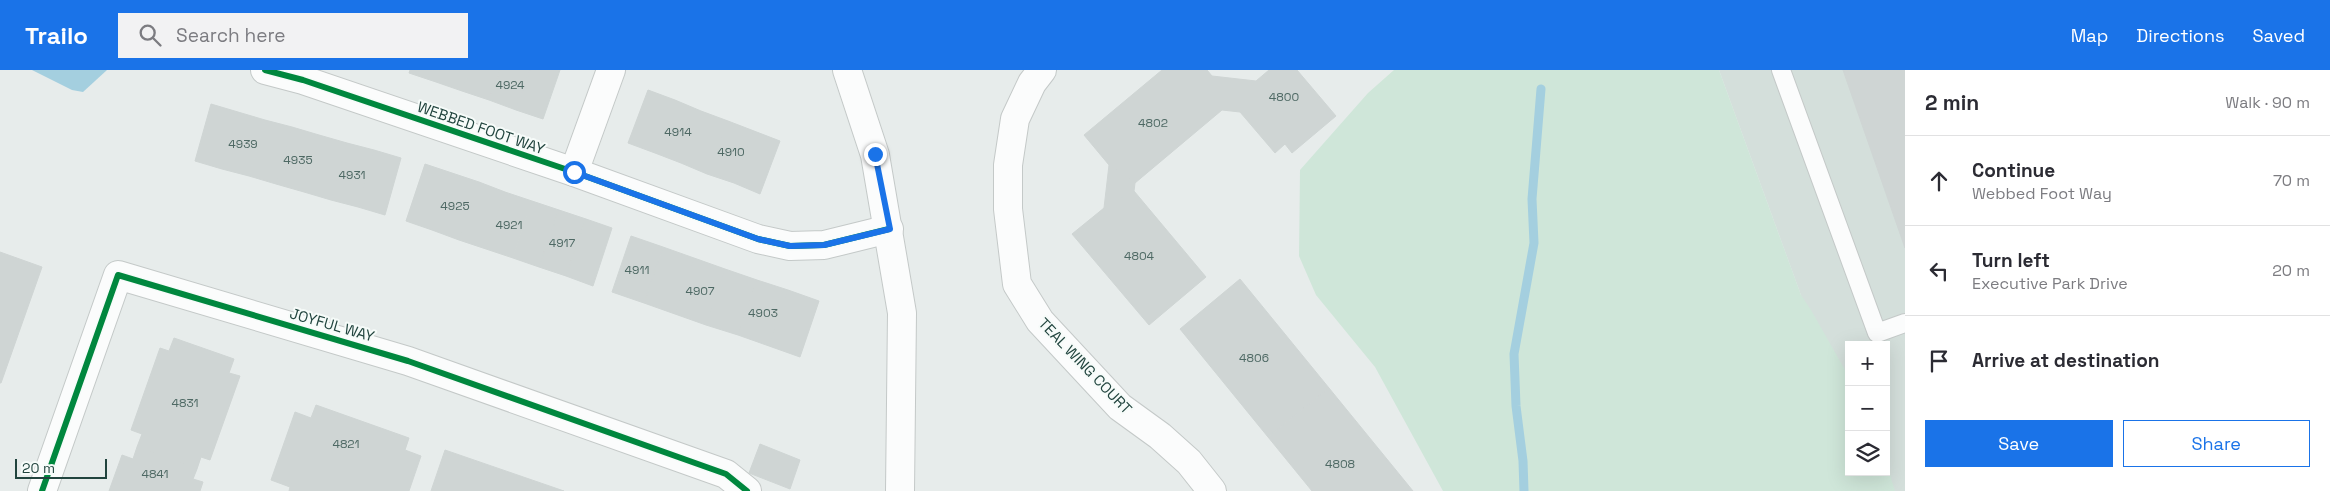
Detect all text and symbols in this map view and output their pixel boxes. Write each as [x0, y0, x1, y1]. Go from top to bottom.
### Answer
search box [118, 13, 468, 58]
text: Trailo [25, 20, 88, 51]
icon: search [136, 21, 164, 49]
text: Search here [176, 23, 286, 48]
text: Map [2071, 24, 2108, 47]
text: Directions [2136, 24, 2225, 47]
text: Saved [2253, 24, 2305, 47]
house number: 4924 [495, 77, 525, 93]
house number: 4800 [1269, 89, 1299, 105]
text: 2 min [1925, 89, 1979, 116]
text: Walk · 90 m [2225, 92, 2310, 113]
street label: WEBBED FOOT WAY [415, 97, 547, 158]
house number: 4802 [1138, 115, 1168, 131]
house number: 4914 [664, 124, 692, 140]
house number: 4939 [228, 136, 258, 152]
route end [864, 143, 887, 166]
house number: 4910 [717, 144, 745, 160]
house number: 4935 [283, 152, 313, 168]
text: Continue [1972, 158, 2055, 183]
route start [563, 161, 586, 184]
house number: 4931 [339, 167, 365, 183]
icon: ahead [1925, 167, 1953, 195]
text: 70 m [2273, 170, 2310, 191]
text: Webbed Foot Way [1972, 183, 2112, 204]
house number: 4925 [440, 198, 470, 214]
house number: 4921 [495, 217, 523, 233]
house number: 4917 [549, 235, 576, 251]
house number: 4804 [1124, 248, 1155, 264]
text: Turn left [1972, 248, 2050, 273]
icon: left [1925, 257, 1953, 285]
text: 20 m [2272, 260, 2310, 281]
house number: 4911 [625, 262, 649, 278]
text: Executive Park Drive [1972, 273, 2128, 294]
house number: 4907 [685, 283, 715, 299]
street label: JOYFUL WAY [288, 303, 377, 346]
house number: 4903 [748, 305, 778, 321]
street label: TEAL WING COURT [1035, 314, 1136, 418]
map controls [1845, 341, 1890, 476]
button: + [1845, 341, 1890, 386]
icon: arrive [1925, 347, 1953, 375]
text: Arrive at destination [1972, 348, 2160, 373]
house number: 4806 [1239, 350, 1269, 366]
button: − [1845, 386, 1890, 431]
house number: 4831 [171, 395, 199, 411]
button: Save [1925, 420, 2113, 467]
button: Share [2123, 420, 2310, 467]
button: layers [1845, 431, 1890, 476]
house number: 4821 [332, 436, 360, 452]
scale bar [15, 456, 108, 479]
house number: 4808 [1325, 456, 1355, 472]
text: 20 m [22, 459, 55, 477]
house number: 4841 [141, 466, 169, 482]

